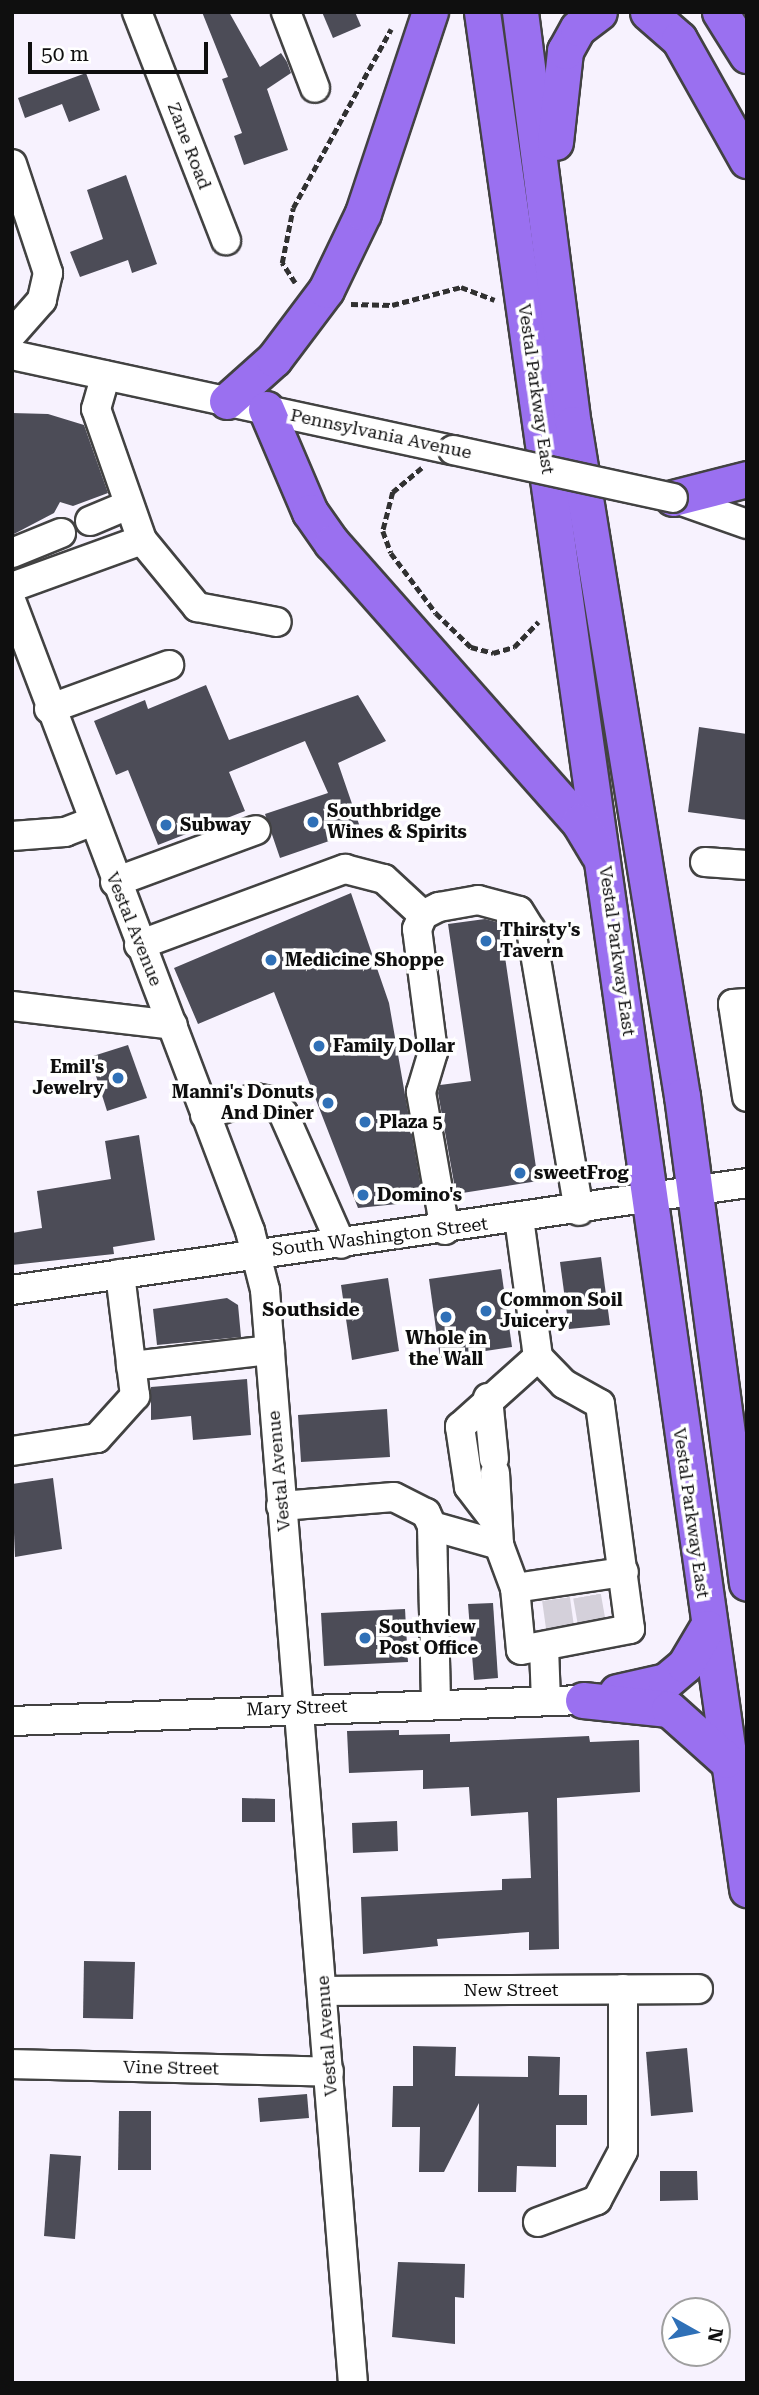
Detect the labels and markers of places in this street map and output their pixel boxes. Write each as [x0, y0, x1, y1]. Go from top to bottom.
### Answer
place label: Southbridge Wines & Spirits [327, 801, 467, 844]
place label: Subway [180, 814, 251, 836]
marker: Southbridge Wines & Spirits [305, 814, 321, 830]
marker: Subway [158, 817, 174, 833]
place label: Thirsty's Tavern [500, 920, 580, 962]
marker: Thirsty's Tavern [478, 933, 494, 949]
place label: Medicine Shoppe [285, 949, 444, 971]
marker: Medicine Shoppe [263, 952, 279, 968]
place label: Family Dollar [333, 1035, 455, 1057]
marker: Family Dollar [311, 1038, 327, 1054]
place label: Emil's Jewelry [32, 1057, 104, 1100]
marker: Emil's Jewelry [110, 1070, 126, 1086]
place label: Manni's Donuts And Diner [172, 1082, 314, 1124]
marker: Manni's Donuts And Diner [320, 1095, 336, 1111]
place label: Plaza 5 [379, 1111, 443, 1133]
marker: Plaza 5 [357, 1114, 373, 1130]
place label: sweetFrog [534, 1162, 629, 1184]
marker: sweetFrog [512, 1165, 528, 1181]
place label: Domino's [377, 1184, 462, 1206]
marker: Domino's [355, 1187, 371, 1203]
place label: Common Soil Juicery [500, 1290, 623, 1332]
marker: Common Soil Juicery [478, 1303, 494, 1319]
marker: Whole in the Wall [438, 1309, 454, 1325]
place label: Whole in the Wall [405, 1328, 487, 1370]
place label: Southview Post Office [379, 1617, 478, 1660]
marker: Southview Post Office [357, 1630, 373, 1646]

